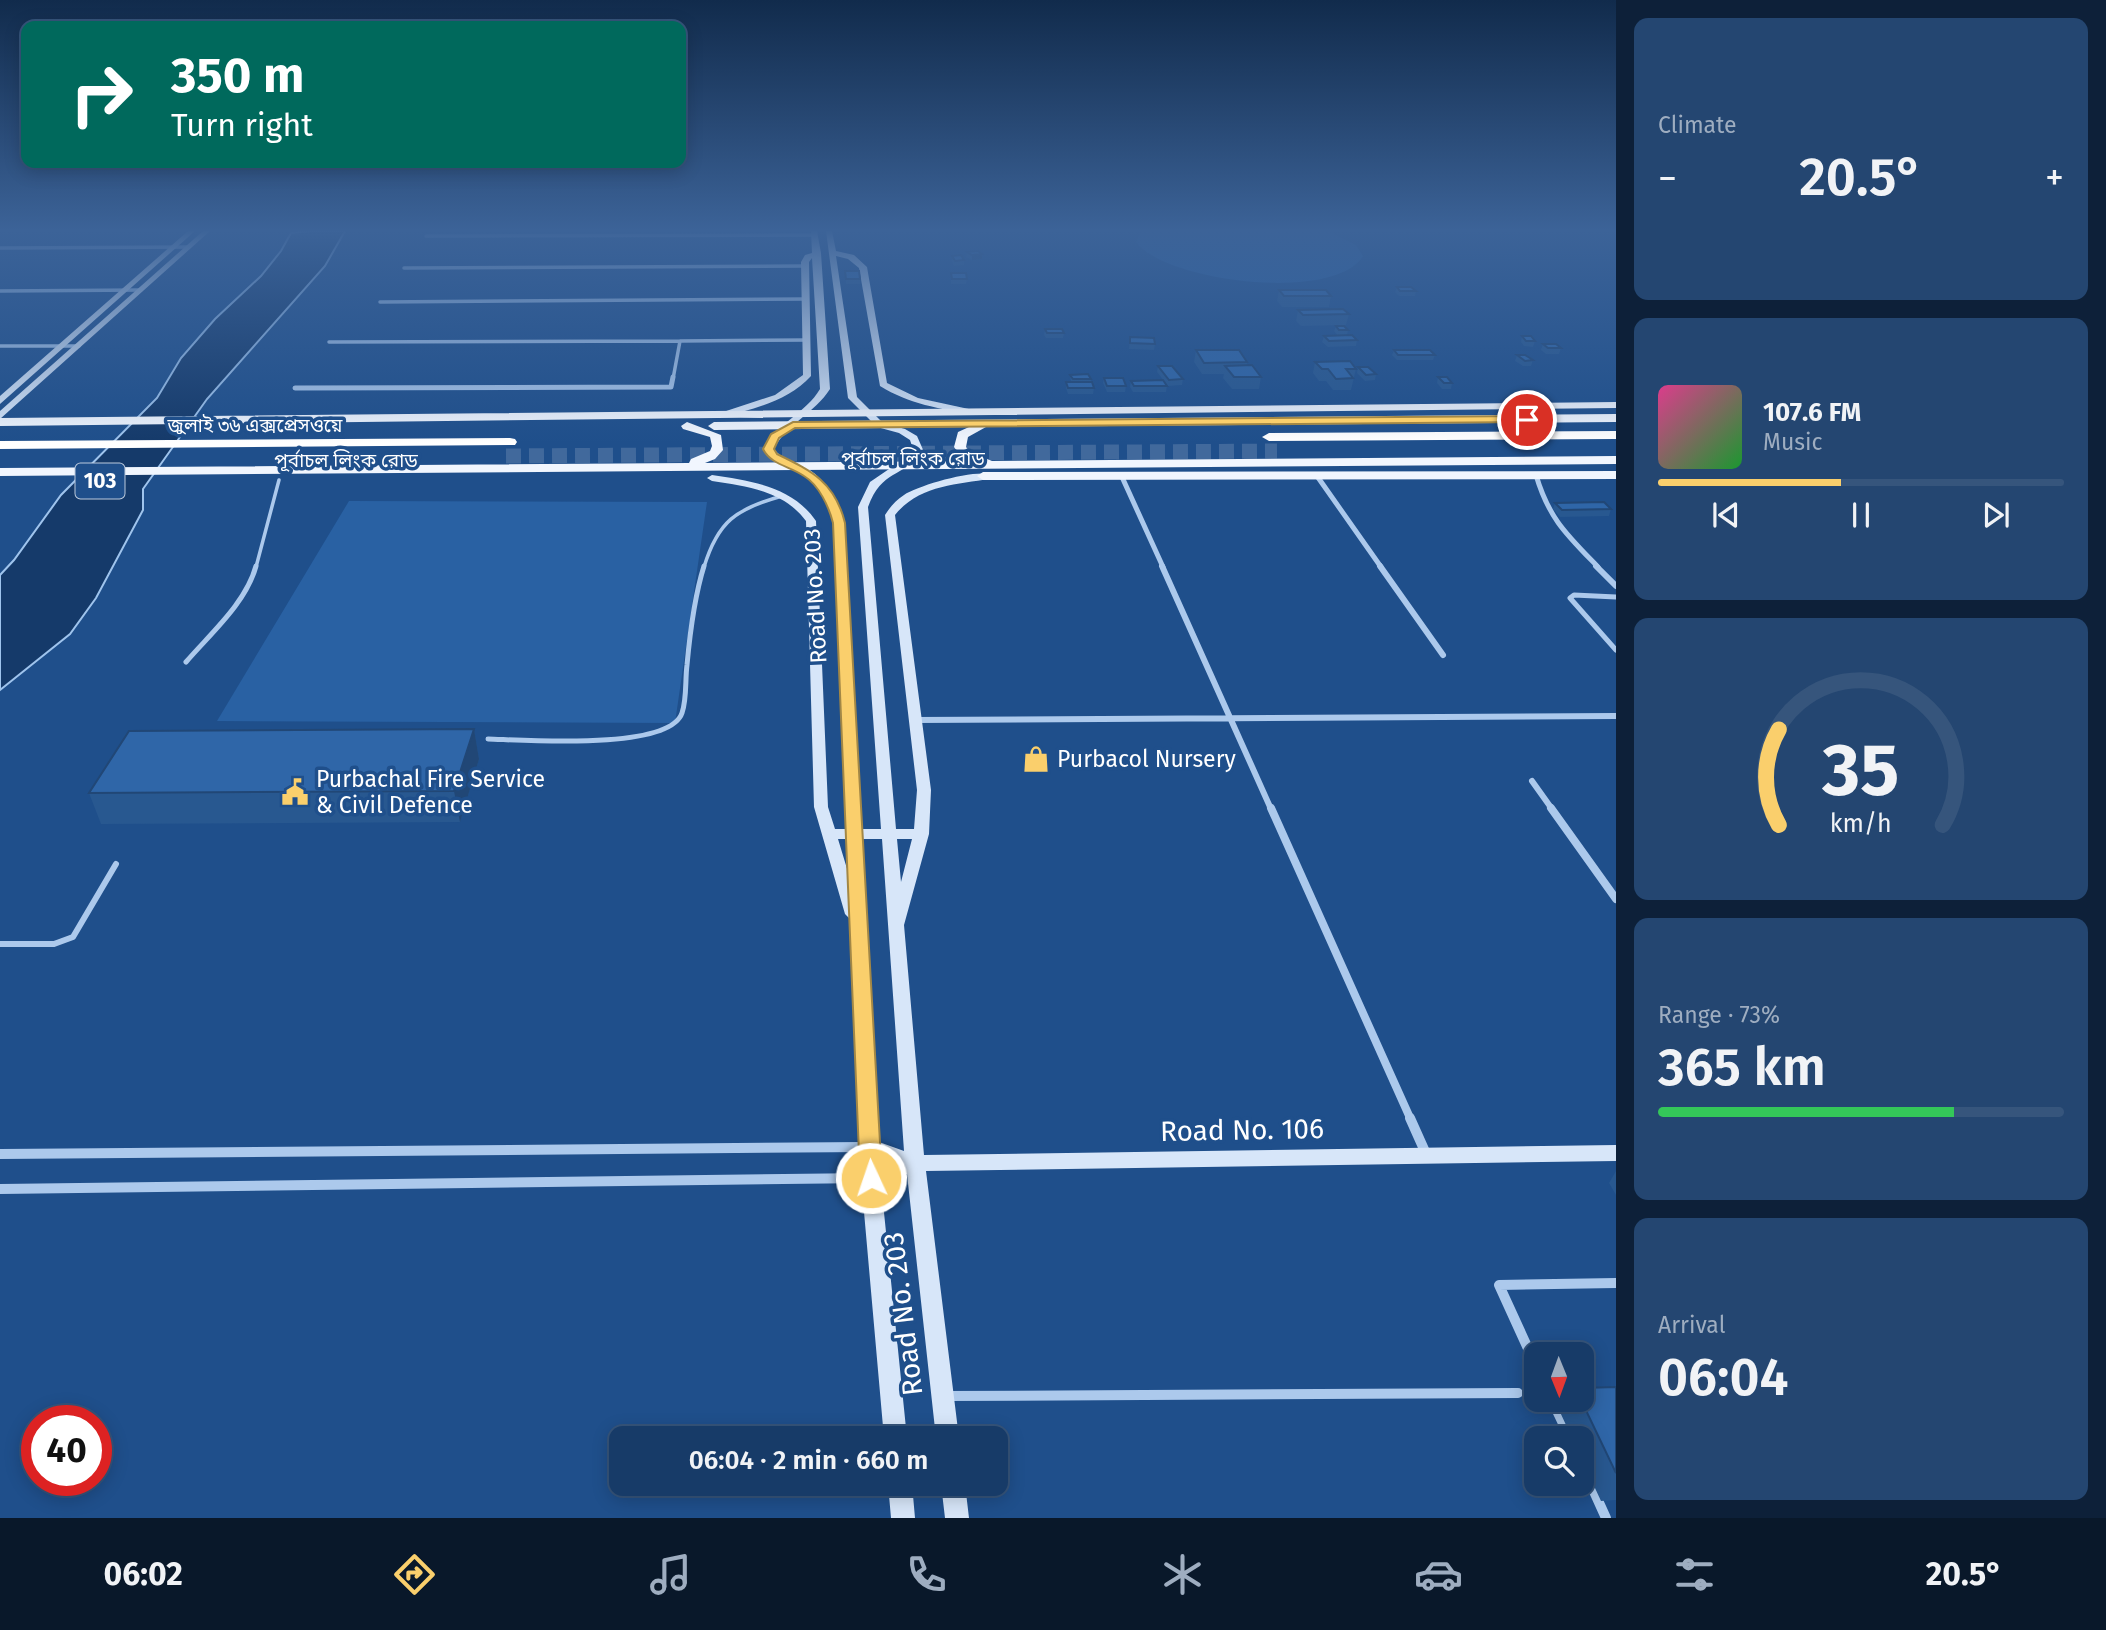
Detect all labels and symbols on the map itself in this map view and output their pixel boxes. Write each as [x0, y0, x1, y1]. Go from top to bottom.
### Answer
pin [1497, 390, 1557, 450]
street label: জুলাই ৩৬ এক্সপ্রেসওয়ে [167, 414, 344, 437]
street label: পূর্বাচল লিংক রোড [841, 447, 985, 470]
street label: পূর্বাচল লিংক রোড [274, 449, 418, 472]
road number: 103 [76, 463, 124, 498]
street label: Road No. 203 [797, 528, 833, 664]
shop icon: Purbacol Nursery [1021, 744, 1051, 774]
place label: Purbacol Nursery [1057, 745, 1237, 773]
place label: Purbachal Fire Service & Civil Defence [316, 765, 545, 819]
public building icon: Purbachal Fire Service & Civil Defence [280, 777, 310, 807]
street label: Road No. 106 [1160, 1112, 1324, 1148]
position arrow [834, 1141, 908, 1215]
street label: Road No. 203 [877, 1230, 929, 1398]
north arrow [1524, 1342, 1594, 1412]
speed limit sign: 40 [21, 1405, 112, 1496]

